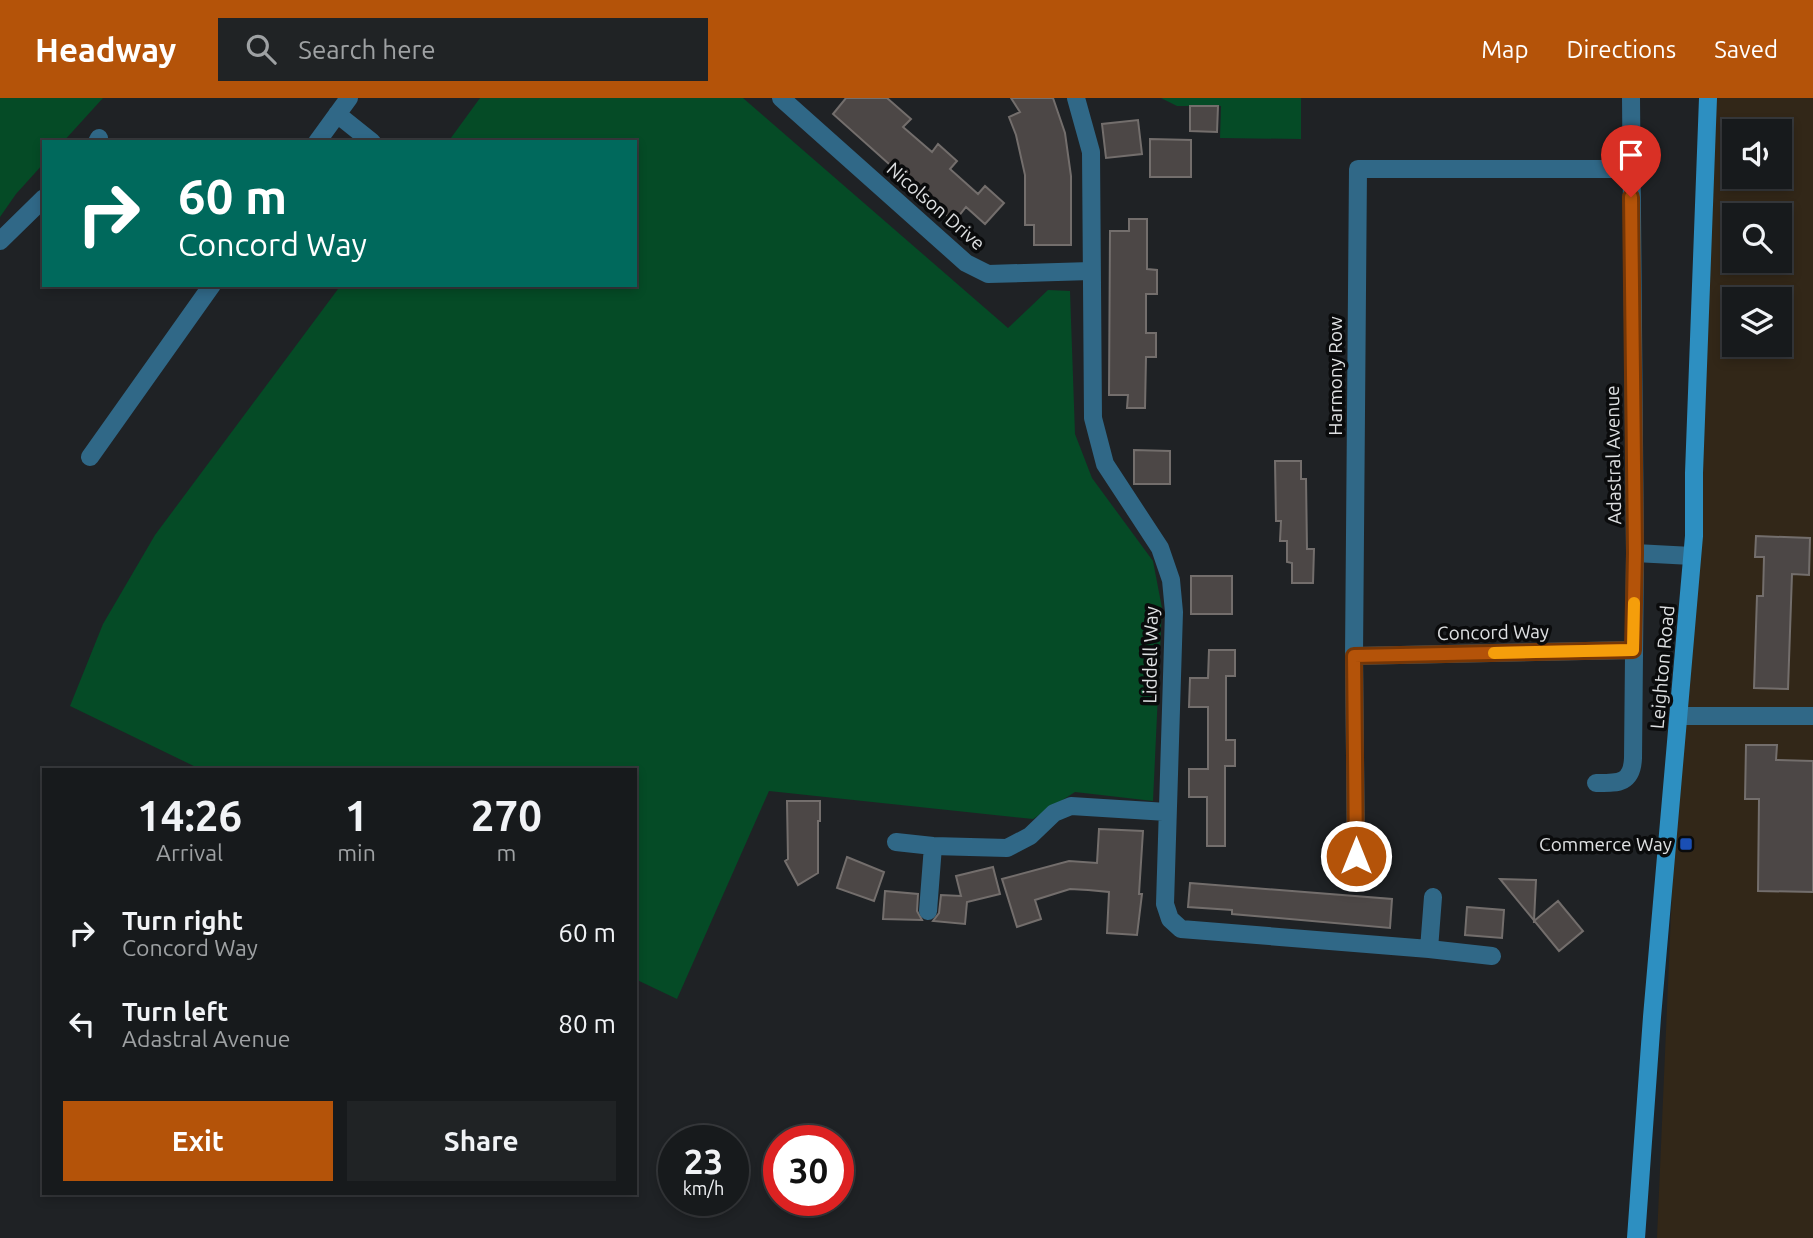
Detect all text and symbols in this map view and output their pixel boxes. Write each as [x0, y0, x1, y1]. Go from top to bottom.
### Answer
search box [218, 18, 708, 81]
icon: search [242, 30, 280, 68]
text: Headway [35, 31, 176, 68]
text: Search here [298, 35, 436, 64]
text: Map [1481, 36, 1528, 63]
text: Directions [1566, 36, 1676, 63]
text: Saved [1714, 36, 1778, 63]
map controls [1722, 119, 1792, 357]
button: sound [1722, 119, 1792, 189]
pin [1601, 125, 1661, 197]
icon: arrive [1612, 136, 1650, 174]
street label: Nicolson Drive [883, 157, 989, 255]
icon: right [63, 168, 154, 259]
text: 60 m [178, 168, 287, 223]
button: search [1722, 203, 1792, 273]
text: Concord Way [178, 226, 367, 262]
button: layers [1722, 287, 1792, 357]
street label: Harmony Row [1324, 316, 1346, 436]
street label: Adastral Avenue [1601, 385, 1625, 525]
street label: Leighton Road [1646, 604, 1678, 730]
street label: Liddell Way [1138, 606, 1162, 704]
street label: Concord Way [1437, 620, 1549, 644]
text: 14:26 [137, 792, 242, 839]
text: 1 [345, 792, 368, 839]
text: 270 [471, 792, 542, 839]
position arrow [1319, 819, 1393, 893]
place label: Commerce Way [1539, 833, 1672, 855]
marker: Commerce Way [1678, 836, 1694, 852]
text: Arrival [156, 840, 223, 865]
text: min [337, 840, 376, 865]
text: m [496, 840, 516, 865]
text: Turn right [122, 906, 243, 935]
icon: right [63, 914, 101, 952]
text: 60 m [558, 918, 616, 947]
text: Concord Way [122, 935, 258, 960]
text: Turn left [122, 997, 228, 1026]
icon: left [63, 1005, 101, 1043]
text: 80 m [558, 1009, 616, 1038]
text: Adastral Avenue [122, 1026, 291, 1051]
button: Exit [63, 1101, 333, 1181]
button: Share [347, 1101, 616, 1181]
speed limit sign: 30 [763, 1125, 854, 1216]
text: 23 [684, 1141, 723, 1181]
text: km/h [683, 1178, 724, 1198]

